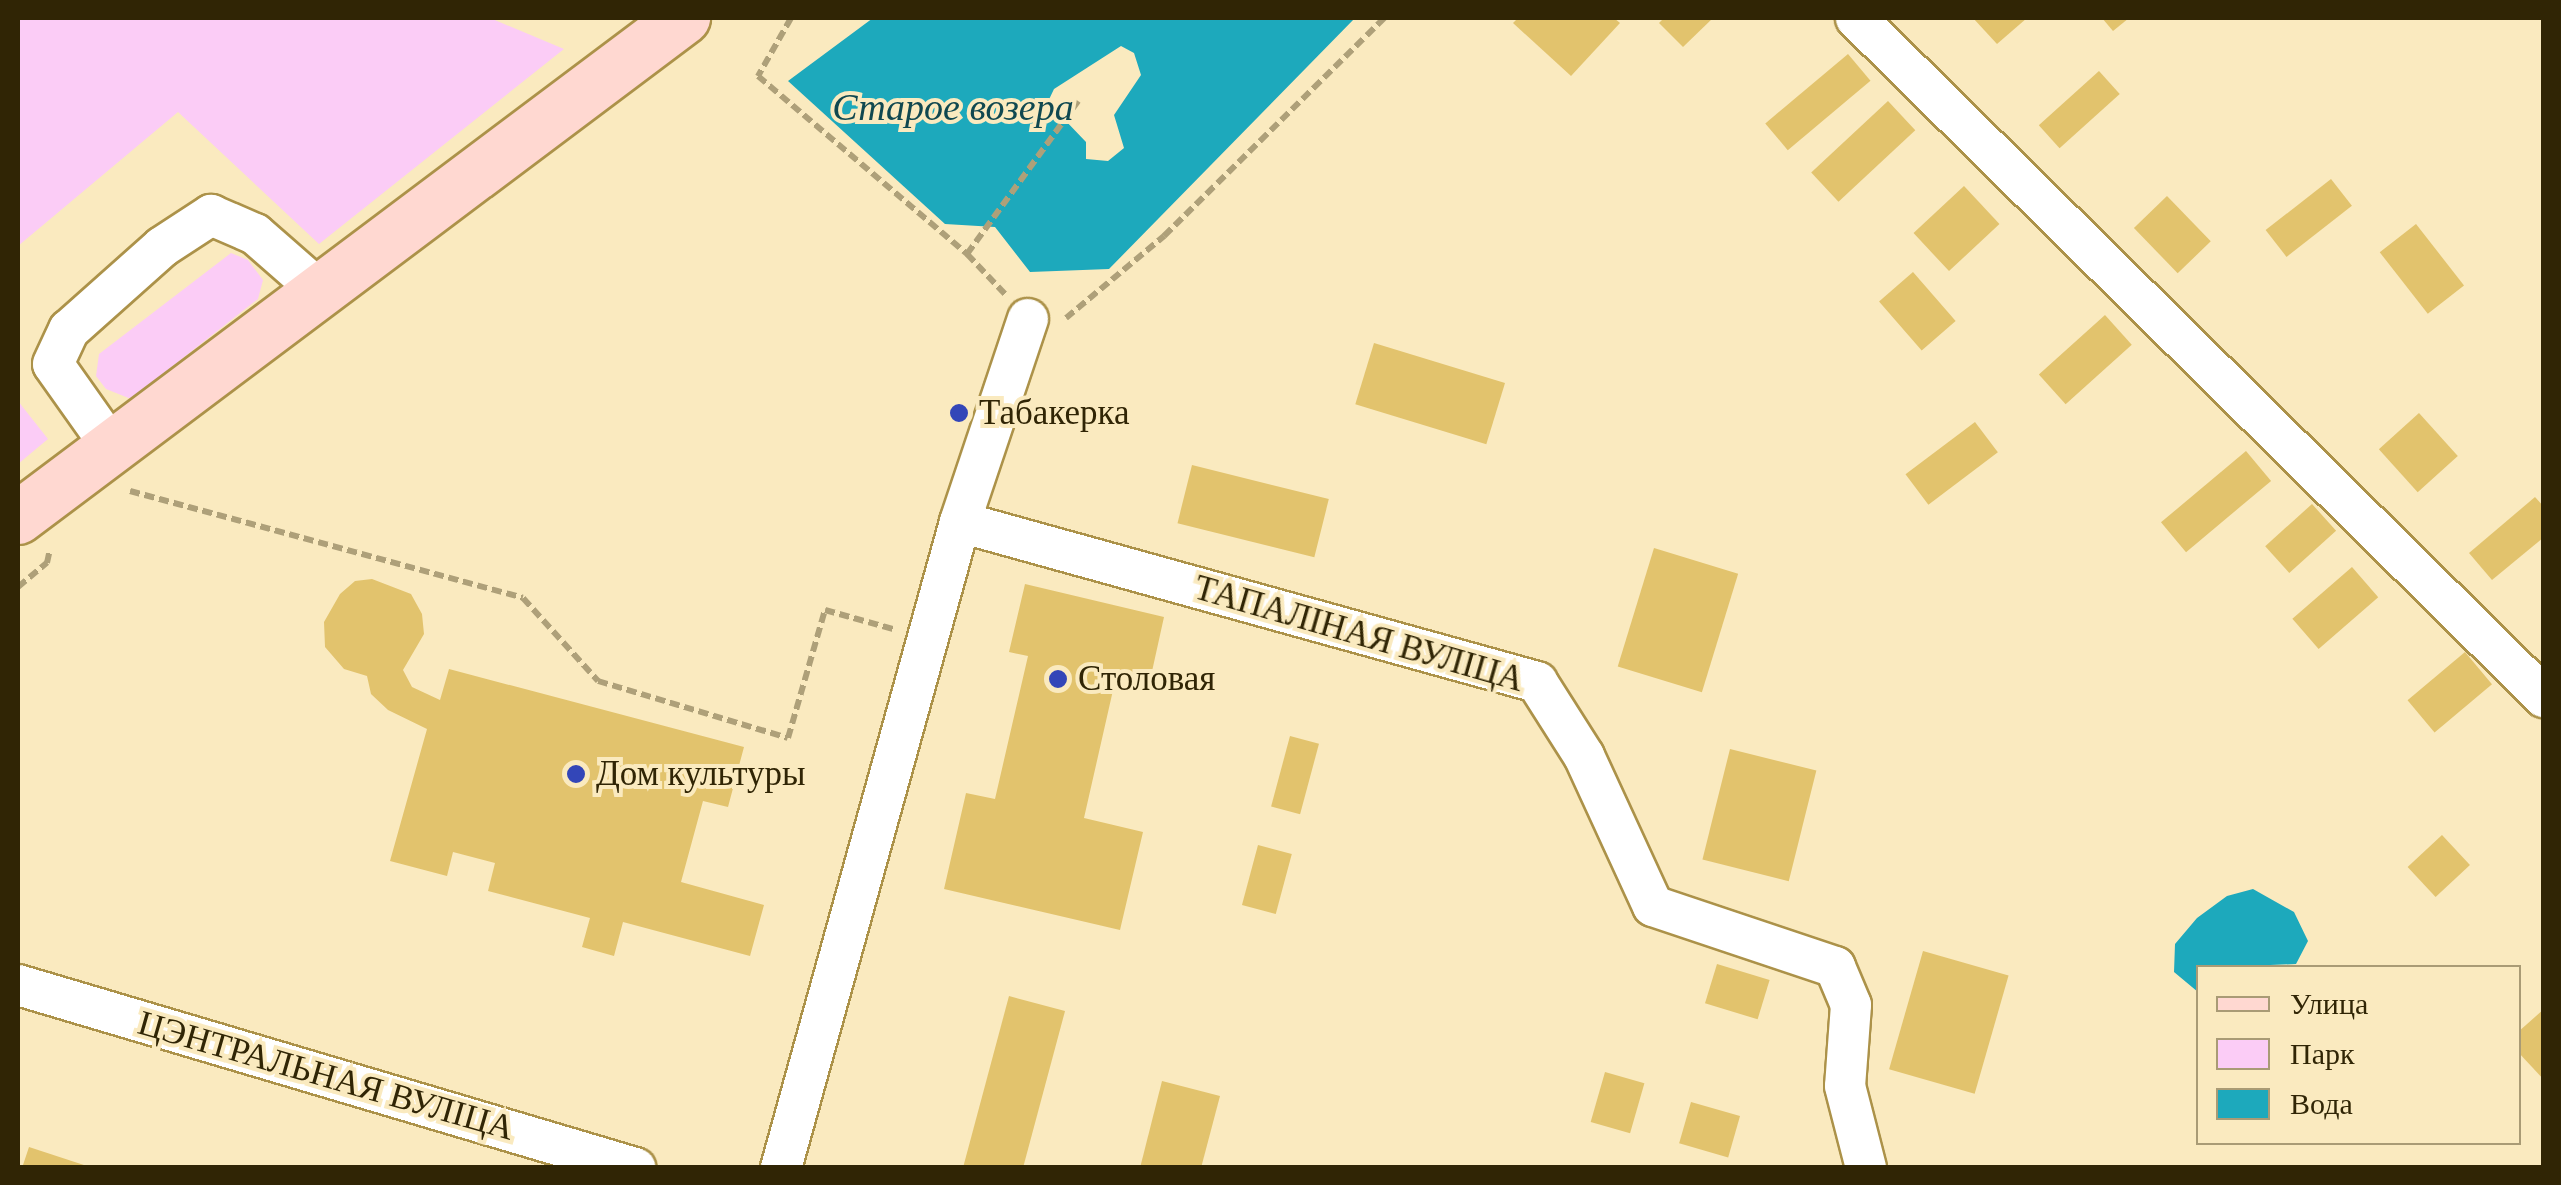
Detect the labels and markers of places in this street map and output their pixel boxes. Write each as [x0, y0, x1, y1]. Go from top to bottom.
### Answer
place label: Табакерка [979, 392, 1130, 434]
marker: Табакерка [948, 402, 970, 424]
place label: Столовая [1078, 658, 1215, 700]
marker: Столовая [1047, 668, 1069, 690]
place label: Дом культуры [596, 753, 806, 795]
marker: Дом культуры [565, 763, 587, 785]

